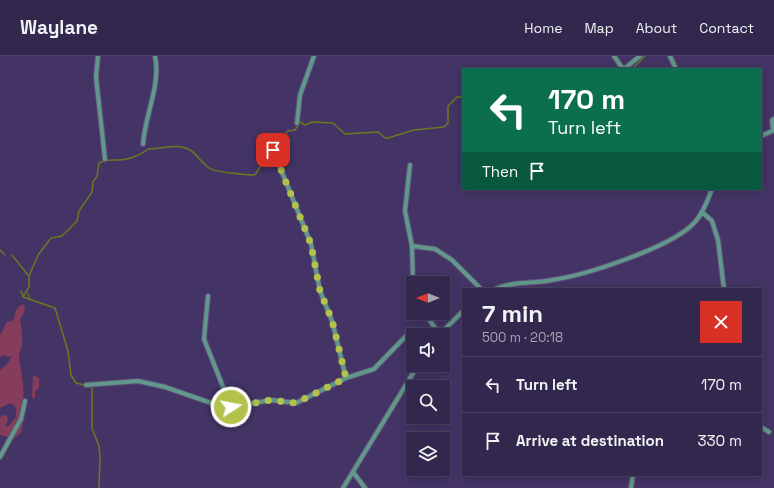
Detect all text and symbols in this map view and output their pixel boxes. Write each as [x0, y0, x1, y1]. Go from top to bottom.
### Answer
text: Waylane [20, 15, 98, 40]
text: Home [524, 19, 562, 37]
text: Map [584, 19, 614, 37]
text: About [636, 19, 677, 37]
text: Contact [699, 19, 754, 37]
text: 170 m [548, 81, 625, 117]
icon: left [482, 84, 534, 136]
text: Turn left [548, 116, 621, 139]
pin [256, 133, 290, 167]
icon: arrive [262, 139, 284, 161]
icon: arrive [526, 160, 548, 182]
text: Then [482, 162, 518, 181]
north arrow [406, 276, 450, 320]
map controls [406, 276, 450, 476]
text: 7 min [482, 298, 543, 329]
button: close [700, 301, 742, 343]
button: sound [406, 328, 450, 372]
text: 500 m · 20:18 [482, 329, 563, 346]
icon: left [482, 374, 504, 396]
text: Turn left [516, 375, 578, 394]
text: 170 m [701, 375, 742, 394]
button: search [406, 380, 450, 424]
position arrow [210, 386, 252, 428]
icon: arrive [482, 430, 504, 452]
text: Arrive at destination [516, 431, 664, 450]
text: 330 m [698, 431, 742, 450]
button: layers [406, 432, 450, 476]

